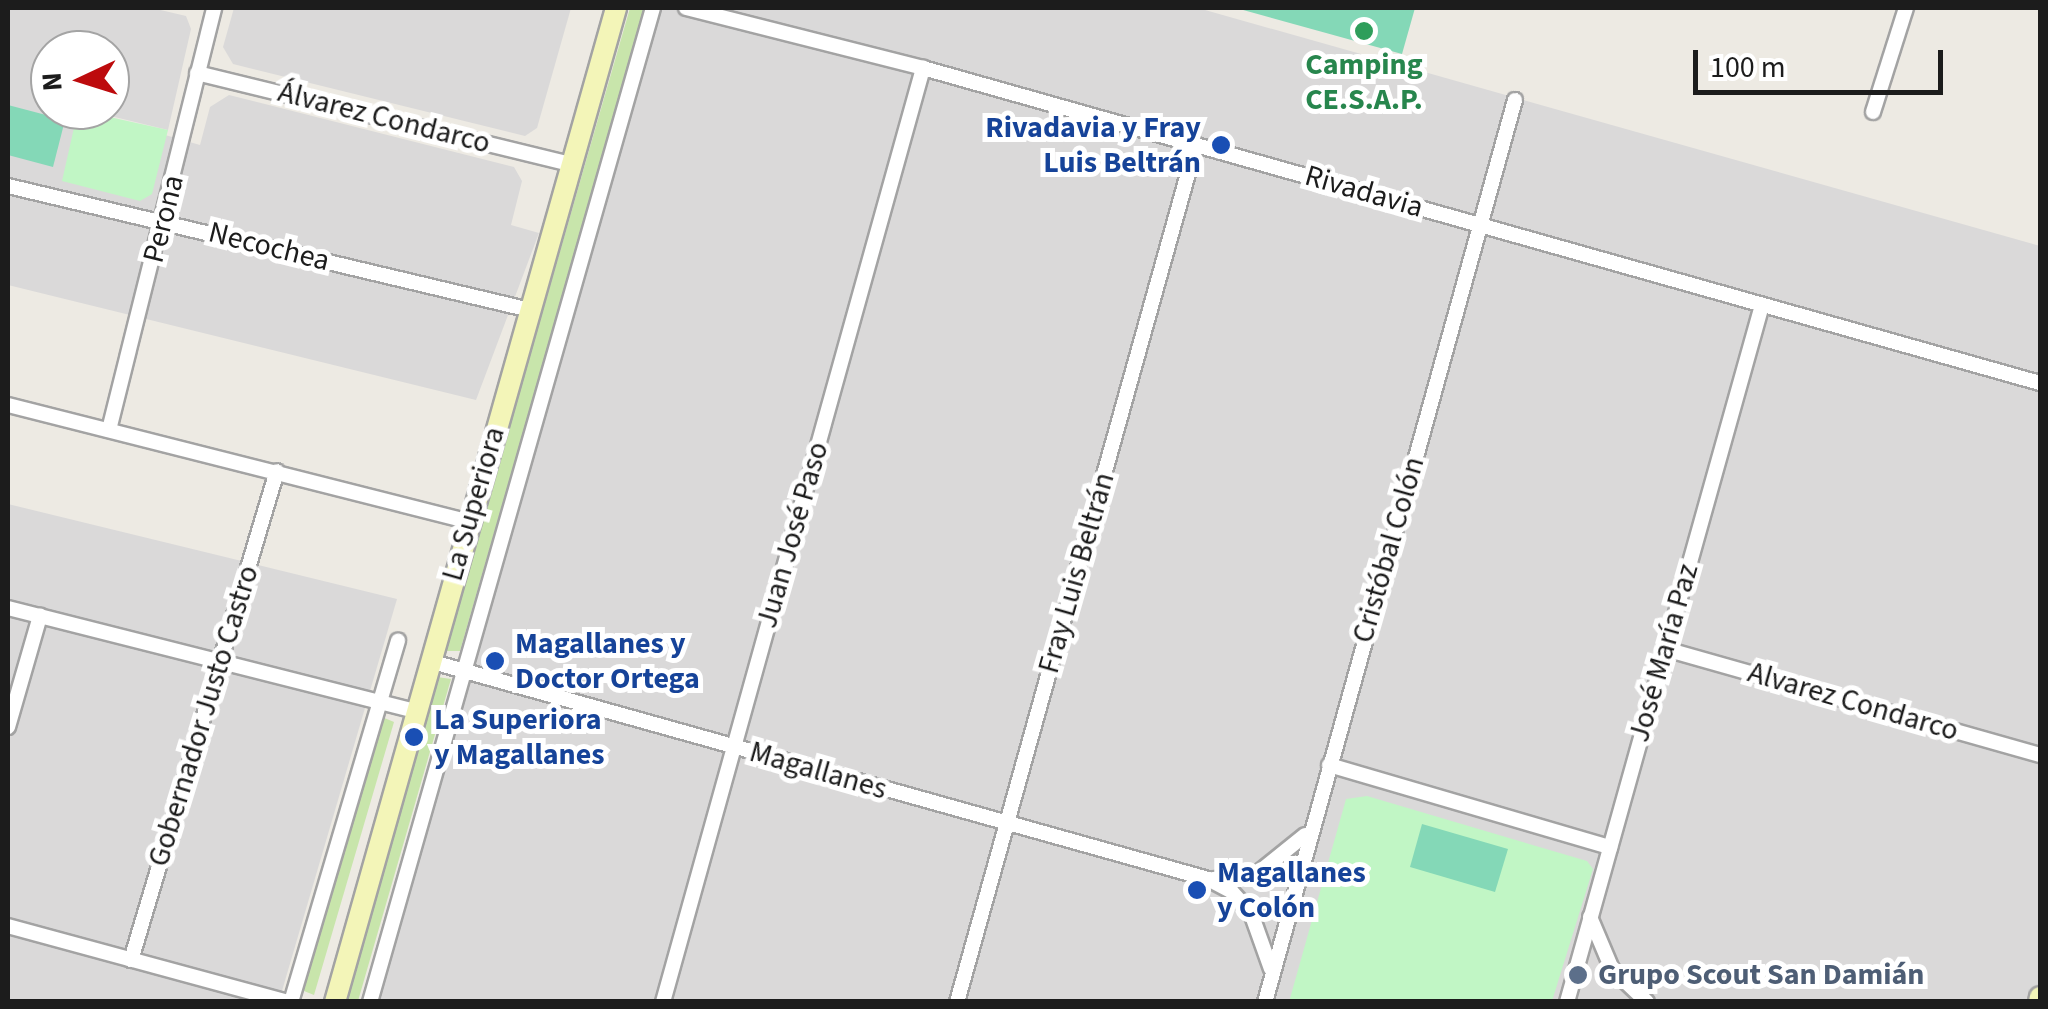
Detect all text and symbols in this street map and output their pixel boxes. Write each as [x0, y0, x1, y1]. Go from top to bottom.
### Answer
marker: Camping CE.S.A.P. [1353, 20, 1375, 42]
north arrow [30, 30, 130, 130]
scale bar [1698, 30, 1948, 92]
text: 100 m [1710, 46, 1786, 89]
place label: Camping CE.S.A.P. [1305, 47, 1423, 118]
text: N [31, 71, 73, 93]
street label: Álvarez Condarco [274, 74, 494, 162]
place label: Rivadavia y Fray Luis Beltrán [985, 110, 1201, 180]
marker: Rivadavia y Fray Luis Beltrán [1210, 134, 1232, 156]
street label: Rivadavia [1301, 158, 1427, 226]
street label: Perona [136, 171, 192, 267]
street label: Necochea [205, 215, 333, 279]
street label: La Superiora [435, 423, 513, 585]
street label: Juan José Paso [749, 438, 837, 632]
street label: Cristóbal Colón [1345, 453, 1433, 647]
street label: Fray Luis Beltrán [1031, 468, 1123, 678]
street label: José María Paz [1621, 560, 1707, 746]
street label: Gobernador Justo Castro [141, 561, 267, 871]
place label: Magallanes y Doctor Ortega [515, 626, 700, 696]
marker: Magallanes y Doctor Ortega [484, 650, 506, 672]
street label: Alvarez Condarco [1744, 655, 1962, 749]
place label: La Superiora y Magallanes [434, 702, 605, 772]
marker: La Superiora y Magallanes [403, 726, 425, 748]
street label: Magallanes [745, 734, 891, 808]
place label: Magallanes y Colón [1217, 855, 1366, 926]
marker: Magallanes y Colón [1186, 879, 1208, 901]
place label: Grupo Scout San Damián [1598, 957, 1925, 993]
marker: Grupo Scout San Damián [1567, 964, 1589, 986]

